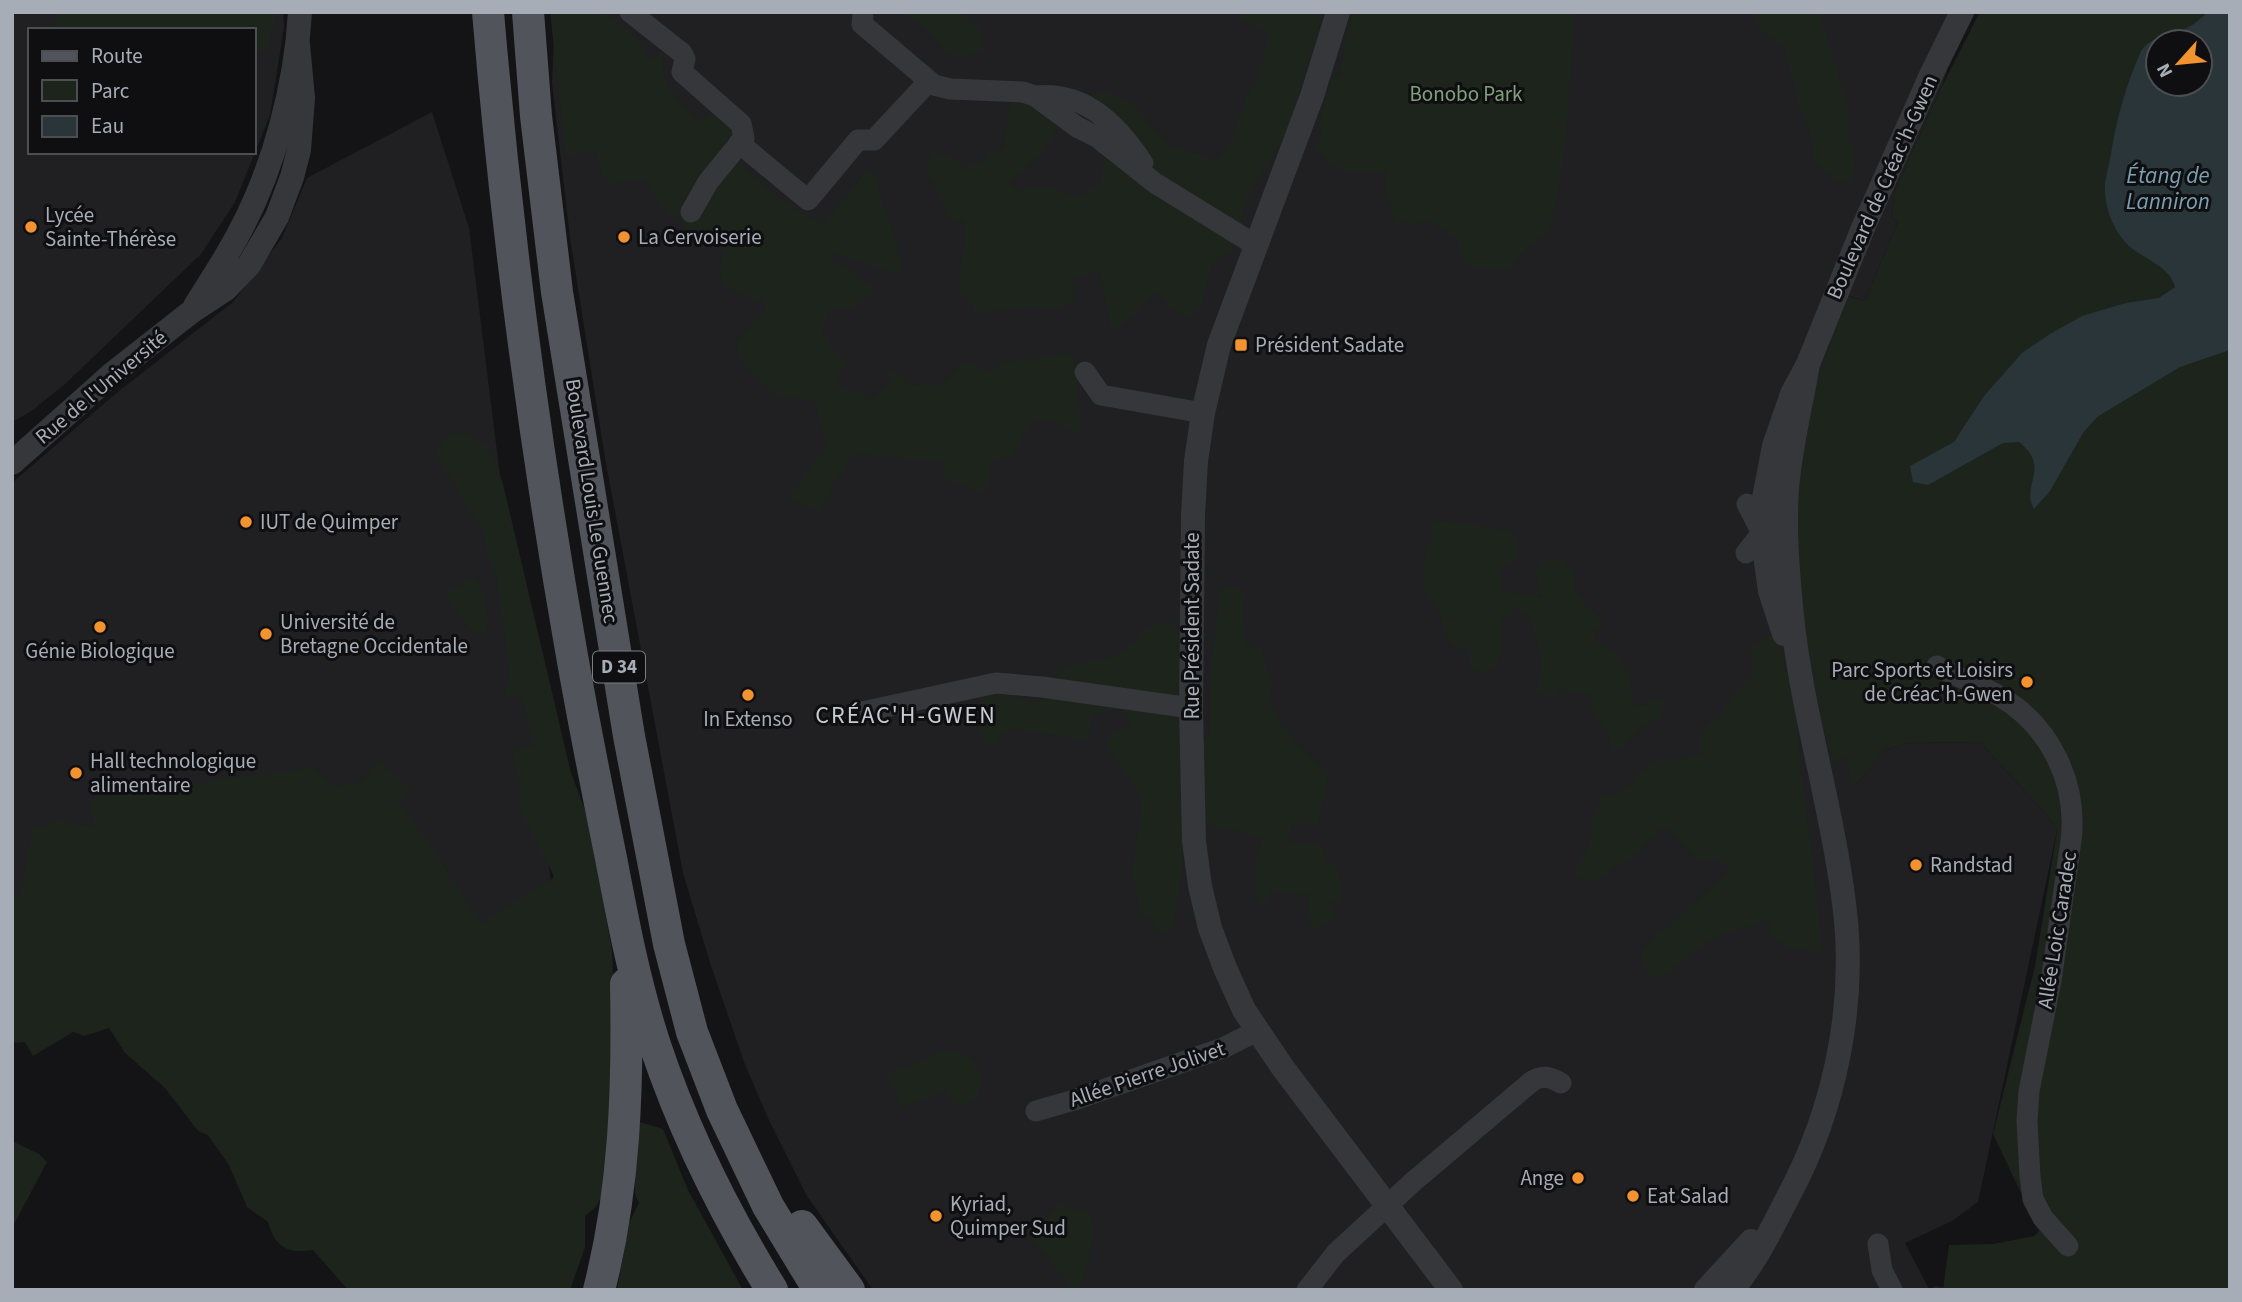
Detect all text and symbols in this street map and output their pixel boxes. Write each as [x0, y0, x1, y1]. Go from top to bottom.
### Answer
legend [28, 28, 256, 154]
north arrow [2144, 28, 2214, 98]
text: Route [91, 41, 143, 71]
text: N [2150, 58, 2180, 82]
street label: Boulevard de Créac'h-Gwen [1819, 70, 1945, 304]
text: Parc [91, 76, 130, 106]
park label: Bonobo Park [1409, 79, 1523, 109]
text: Eau [91, 111, 124, 141]
water label: Étang de Lanniron [2126, 159, 2210, 218]
place label: Lycée Sainte-Thérèse [45, 200, 176, 254]
marker: Lycée Sainte-Thérèse [23, 219, 39, 235]
place label: La Cervoiserie [638, 222, 762, 252]
marker: La Cervoiserie [616, 229, 632, 245]
street label: Rue de l'Université [29, 323, 173, 451]
place label: Président Sadate [1255, 330, 1404, 360]
marker: Président Sadate [1233, 337, 1249, 353]
street label: Boulevard Louis Le Guennec [558, 377, 626, 626]
place label: IUT de Quimper [260, 507, 399, 537]
marker: IUT de Quimper [238, 514, 254, 530]
street label: Rue Président Sadate [1177, 532, 1207, 720]
place label: Université de Bretagne Occidentale [280, 607, 468, 661]
marker: Génie Biologique [92, 619, 108, 635]
marker: Université de Bretagne Occidentale [258, 626, 274, 642]
place label: Génie Biologique [25, 636, 175, 666]
road number: D 34 [593, 652, 645, 682]
place label: Parc Sports et Loisirs de Créac'h-Gwen [1831, 655, 2013, 709]
marker: Parc Sports et Loisirs de Créac'h-Gwen [2019, 674, 2035, 690]
marker: In Extenso [740, 687, 756, 703]
district label: CRÉAC'H-GWEN [815, 698, 997, 733]
place label: In Extenso [703, 704, 793, 734]
place label: Hall technologique alimentaire [90, 746, 256, 800]
marker: Hall technologique alimentaire [68, 765, 84, 781]
street label: Allée Loic Caradec [2030, 849, 2084, 1011]
place label: Randstad [1930, 850, 2013, 880]
marker: Randstad [1908, 857, 1924, 873]
street label: Allée Pierre Jolivet [1065, 1033, 1229, 1115]
place label: Ange [1520, 1163, 1564, 1193]
marker: Ange [1570, 1170, 1586, 1186]
place label: Eat Salad [1647, 1181, 1729, 1211]
marker: Eat Salad [1625, 1188, 1641, 1204]
place label: Kyriad, Quimper Sud [950, 1189, 1066, 1243]
marker: Kyriad, Quimper Sud [928, 1208, 944, 1224]

